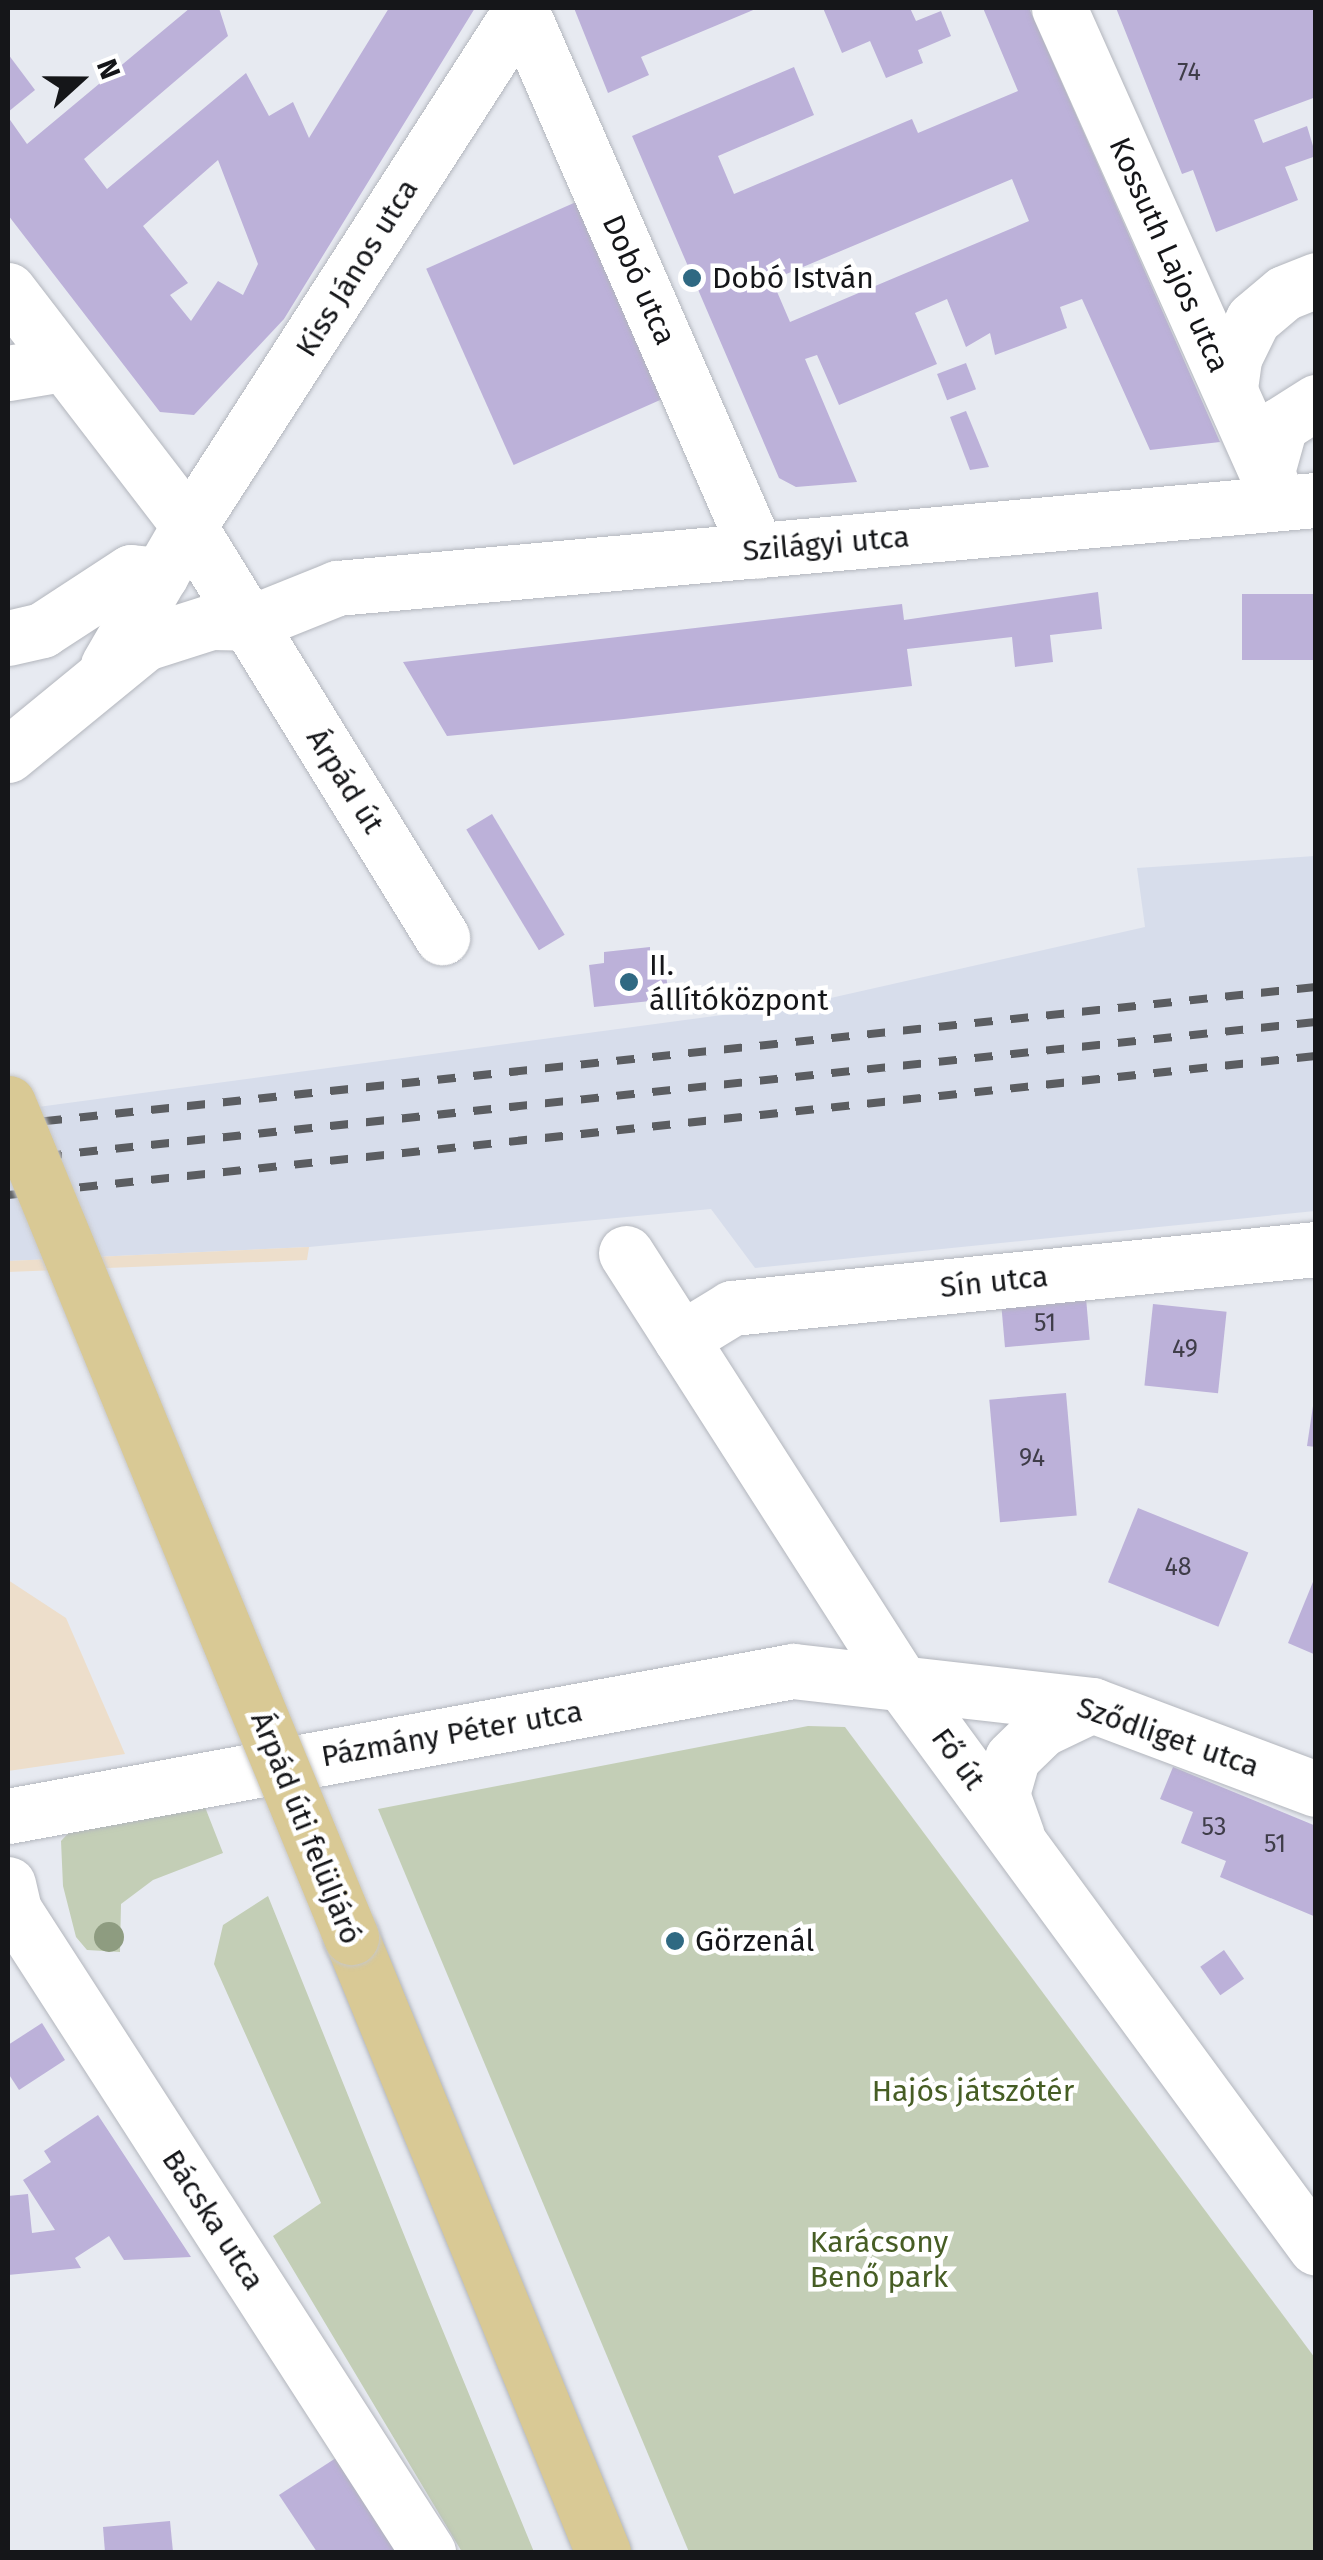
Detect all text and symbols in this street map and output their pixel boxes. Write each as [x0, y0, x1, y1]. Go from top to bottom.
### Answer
north arrow [30, 30, 130, 130]
text: N [90, 54, 127, 84]
house number: 74 [1177, 57, 1201, 87]
street label: Kossuth Lajos utca [1101, 132, 1237, 378]
street label: Kiss János utca [288, 173, 426, 363]
street label: Dobó utca [594, 209, 684, 351]
place label: Dobó István [712, 260, 874, 296]
marker: Dobó István [681, 267, 703, 289]
street label: Szilágyi utca [741, 519, 911, 569]
street label: Árpád út [299, 722, 391, 840]
place label: II. állítóközpont [649, 947, 828, 1018]
marker: II. állítóközpont [618, 971, 640, 993]
street label: Sín utca [938, 1258, 1050, 1306]
house number: 51 [1034, 1308, 1056, 1338]
house number: 49 [1172, 1334, 1198, 1364]
house number: 94 [1019, 1443, 1045, 1473]
house number: 48 [1164, 1552, 1192, 1582]
street label: Sződliget utca [1072, 1689, 1264, 1785]
street label: Pázmány Péter utca [319, 1693, 585, 1775]
street label: Árpád úti felüljáró [243, 1707, 369, 1949]
street label: Fő út [924, 1721, 992, 1797]
house number: 53 [1202, 1812, 1226, 1842]
house number: 51 [1264, 1829, 1286, 1859]
place label: Görzenál [695, 1923, 814, 1959]
marker: Görzenál [664, 1930, 686, 1952]
park label: Hajós játszótér [872, 2073, 1074, 2109]
street label: Bácska utca [154, 2143, 272, 2297]
park label: Karácsony Benő park [810, 2224, 948, 2294]

